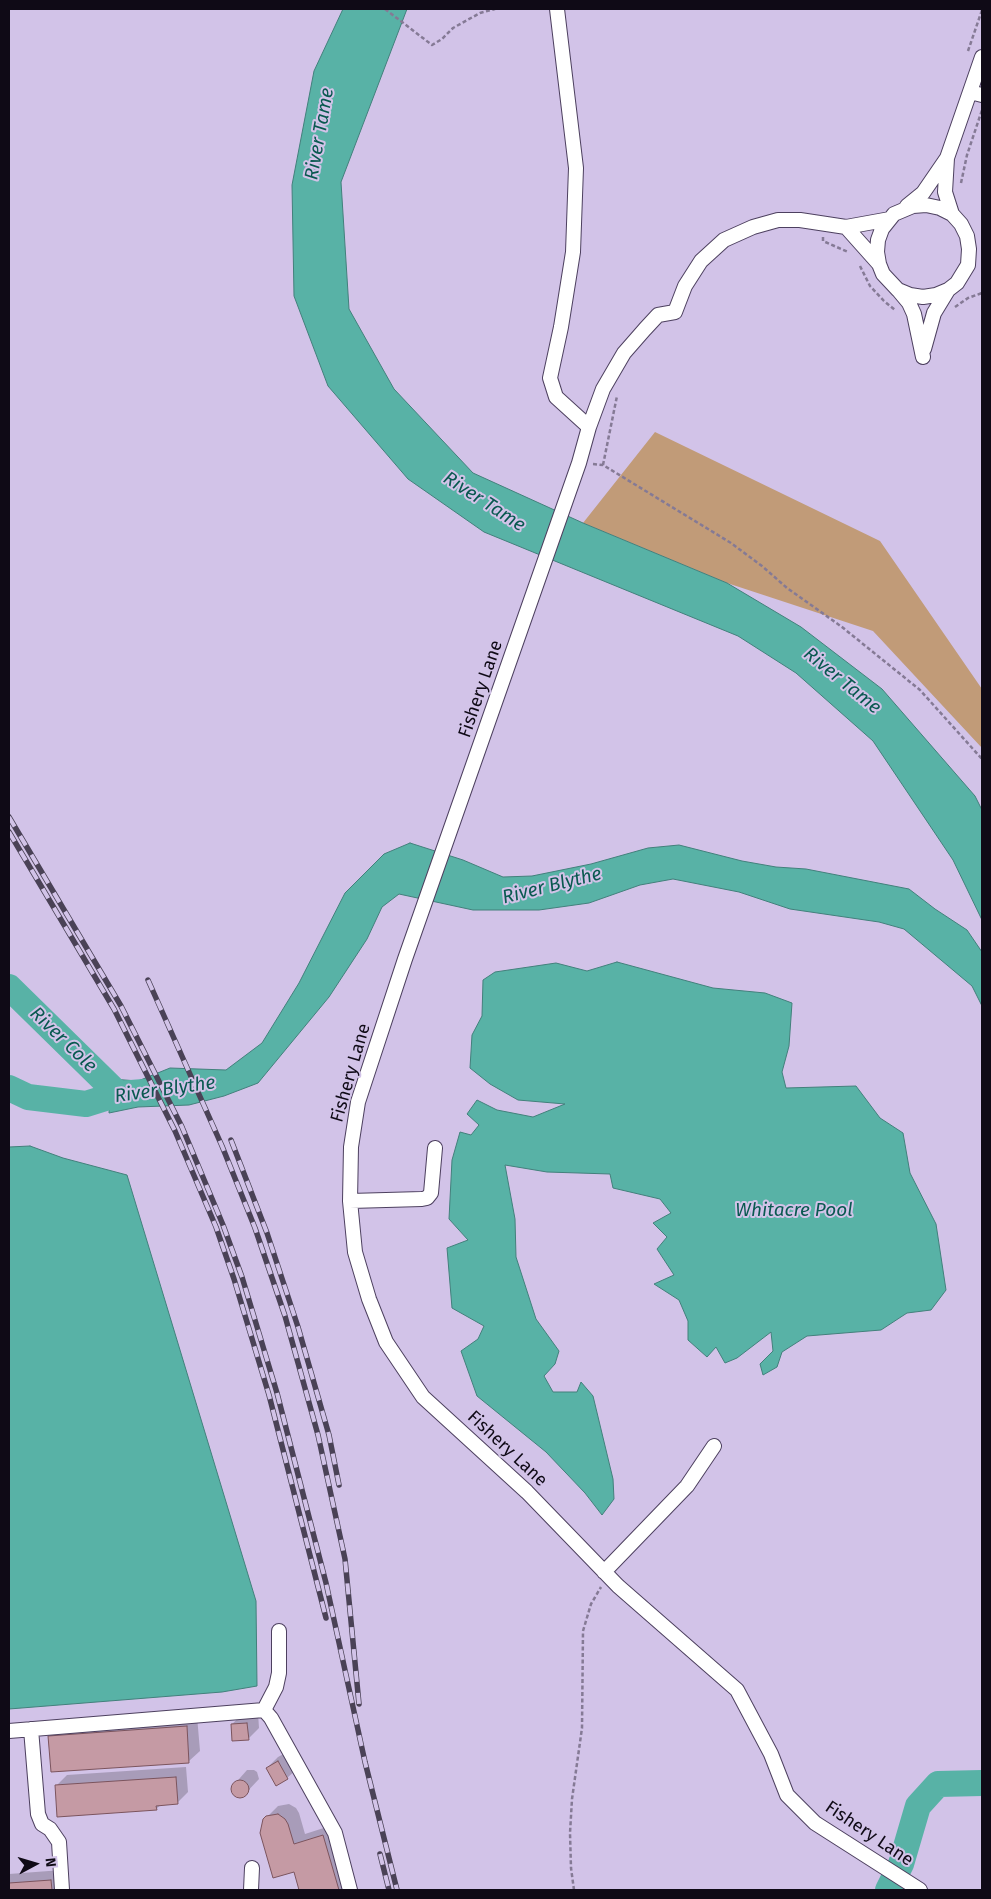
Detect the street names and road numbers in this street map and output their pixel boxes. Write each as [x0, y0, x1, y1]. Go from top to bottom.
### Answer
street label: Fishery Lane [454, 637, 508, 741]
street label: Fishery Lane [327, 1021, 375, 1125]
street label: Fishery Lane [462, 1406, 552, 1492]
street label: Fishery Lane [821, 1797, 917, 1871]

